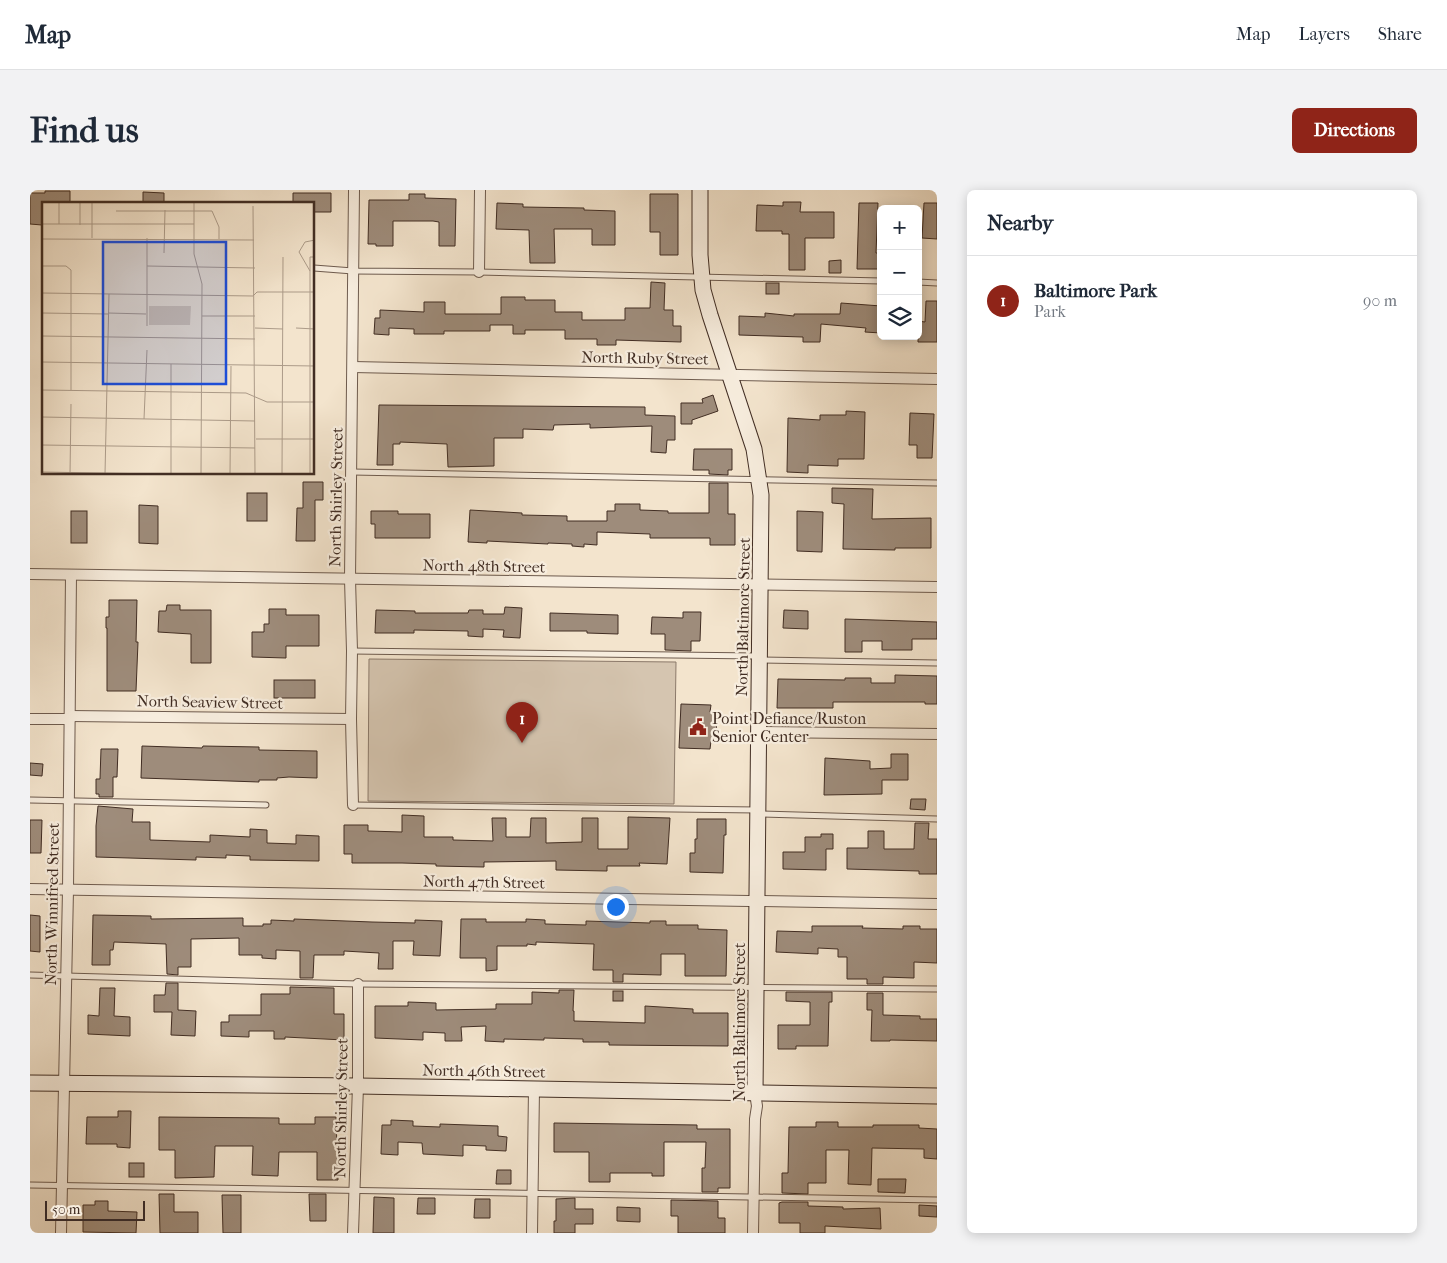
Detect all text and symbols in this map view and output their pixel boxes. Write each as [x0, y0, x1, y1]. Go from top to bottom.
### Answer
text: Map [25, 21, 71, 49]
text: Map [1236, 24, 1270, 45]
text: Layers [1298, 24, 1350, 45]
text: Share [1378, 24, 1422, 45]
button: Directions [1292, 108, 1417, 153]
text: Find us [30, 110, 139, 151]
inset map [42, 202, 315, 475]
map controls [877, 205, 922, 340]
button: + [877, 205, 922, 250]
text: Nearby [987, 211, 1053, 235]
button: − [877, 250, 922, 295]
text: Baltimore Park [1034, 280, 1157, 302]
text: 1 [1000, 291, 1006, 310]
text: 90 m [1363, 291, 1397, 310]
button: layers [877, 295, 922, 340]
text: Park [1034, 302, 1066, 321]
street label: North Ruby Street [581, 347, 709, 369]
street label: North Shirley Street [325, 427, 347, 567]
street label: North Baltimore Street [732, 537, 754, 697]
street label: North 48th Street [422, 555, 546, 577]
street label: North Seaview Street [137, 691, 284, 713]
pin: 1 [506, 702, 538, 743]
place label: Point Defiance/Ruston Senior Center [712, 709, 867, 746]
public building icon: Point Defiance/Ruston Senior Center [688, 717, 708, 737]
street label: North Winnifred Street [41, 822, 63, 986]
street label: North 47th Street [423, 871, 545, 893]
your location [603, 894, 629, 920]
street label: North Baltimore Street [730, 942, 749, 1101]
street label: North Shirley Street [330, 1038, 352, 1178]
street label: North 46th Street [422, 1060, 546, 1082]
scale bar [45, 1198, 145, 1221]
text: 50 m [52, 1201, 80, 1218]

